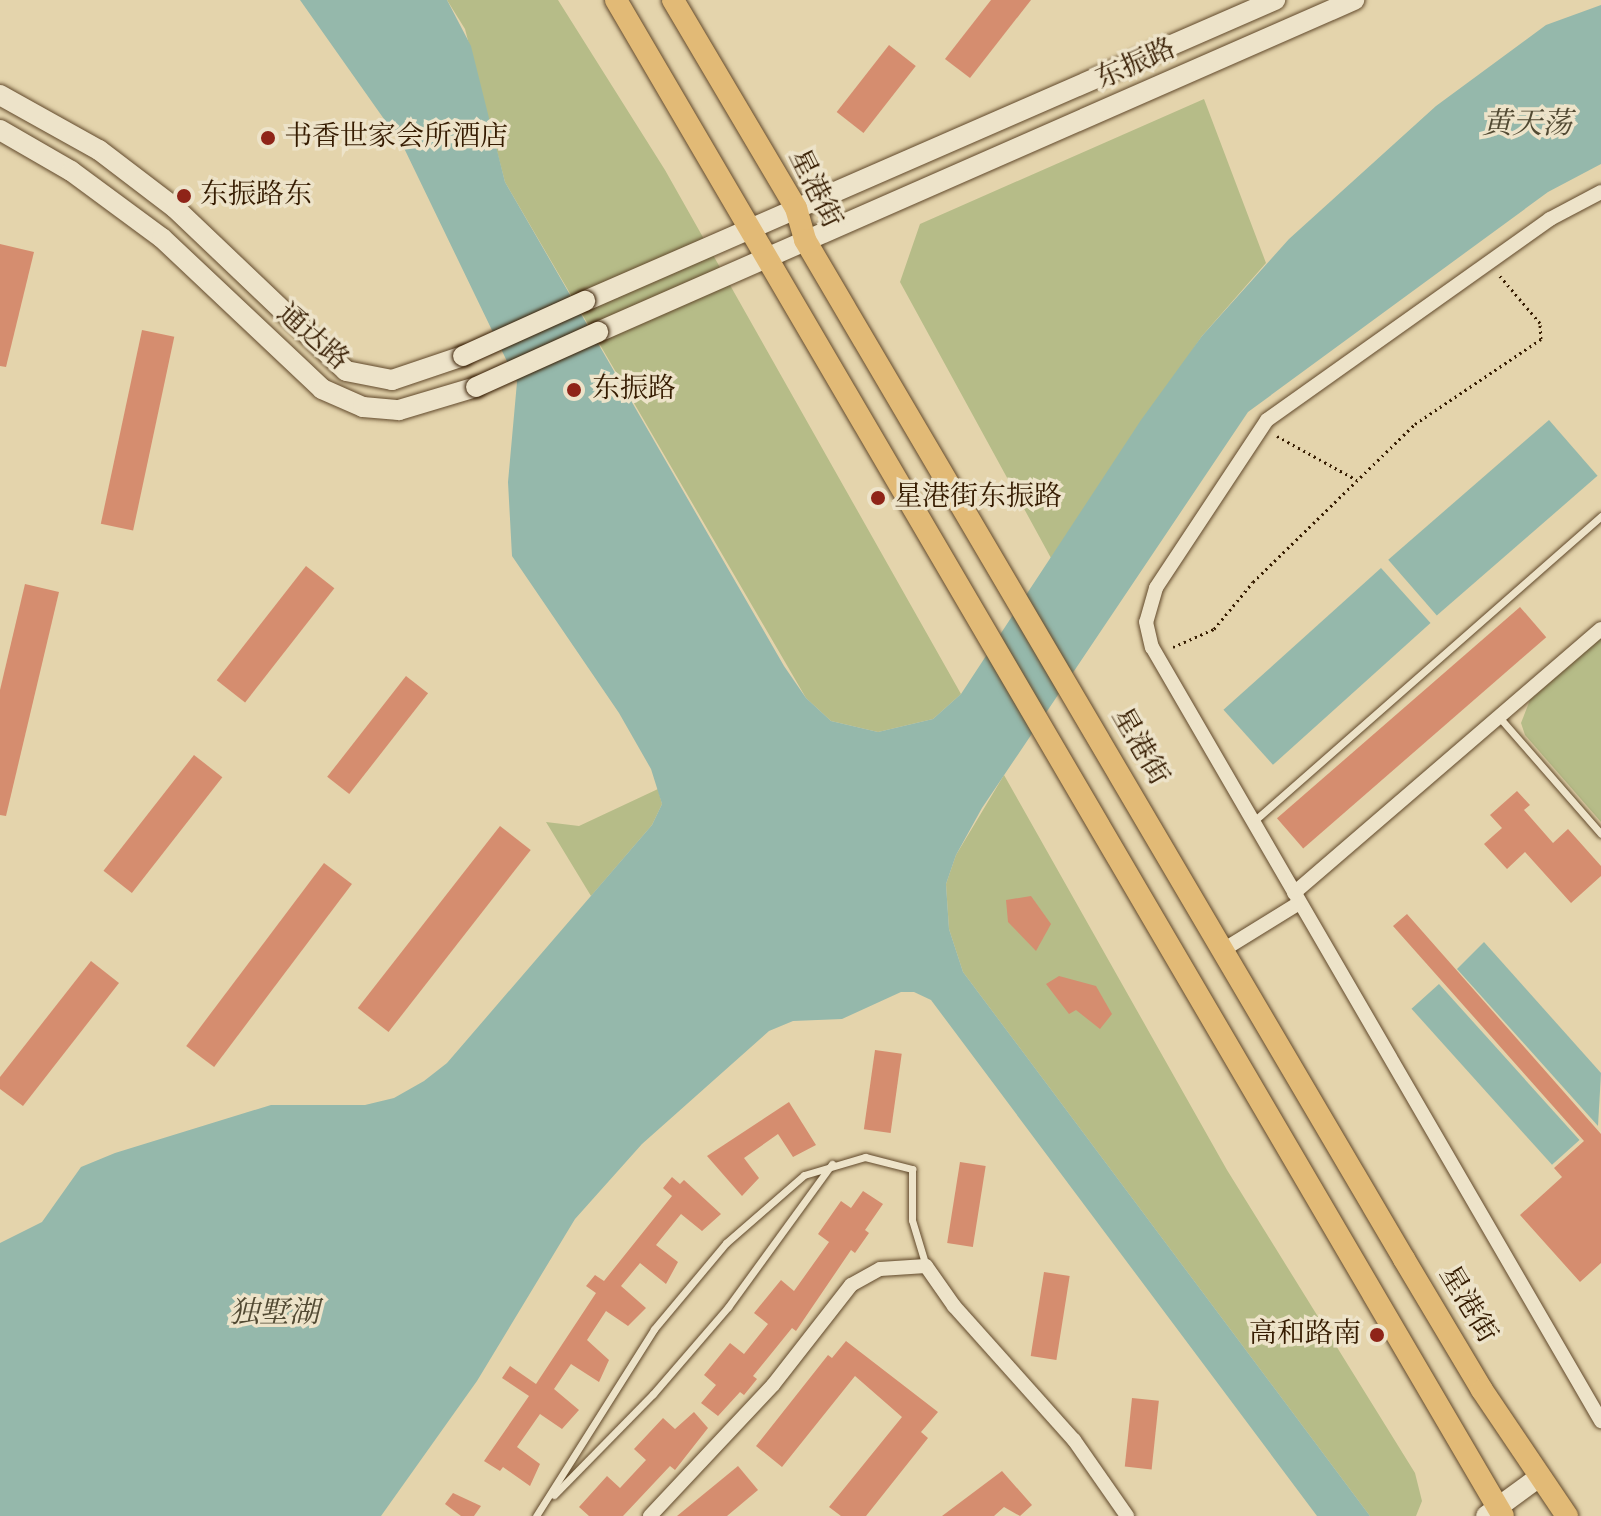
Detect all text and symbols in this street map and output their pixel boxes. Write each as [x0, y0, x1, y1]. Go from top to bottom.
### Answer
street label: 东振路 [1091, 33, 1181, 97]
water label: 黄天荡 [1482, 107, 1572, 143]
place label: 书香世家会所酒店 [284, 121, 508, 155]
marker: 书香世家会所酒店 [259, 129, 277, 147]
street label: 星港街 [780, 144, 848, 234]
place label: 东振路东 [200, 179, 312, 213]
marker: 东振路东 [175, 187, 193, 205]
street label: 通达路 [269, 298, 355, 378]
place label: 东振路 [592, 373, 676, 407]
marker: 东振路 [563, 379, 585, 401]
place label: 星港街东振路 [894, 481, 1062, 515]
marker: 星港街东振路 [869, 489, 887, 507]
street label: 星港街 [1103, 702, 1175, 792]
street label: 星港街 [1431, 1260, 1503, 1350]
water label: 独墅湖 [229, 1296, 319, 1332]
place label: 高和路南 [1249, 1318, 1361, 1352]
marker: 高和路南 [1368, 1326, 1386, 1344]

